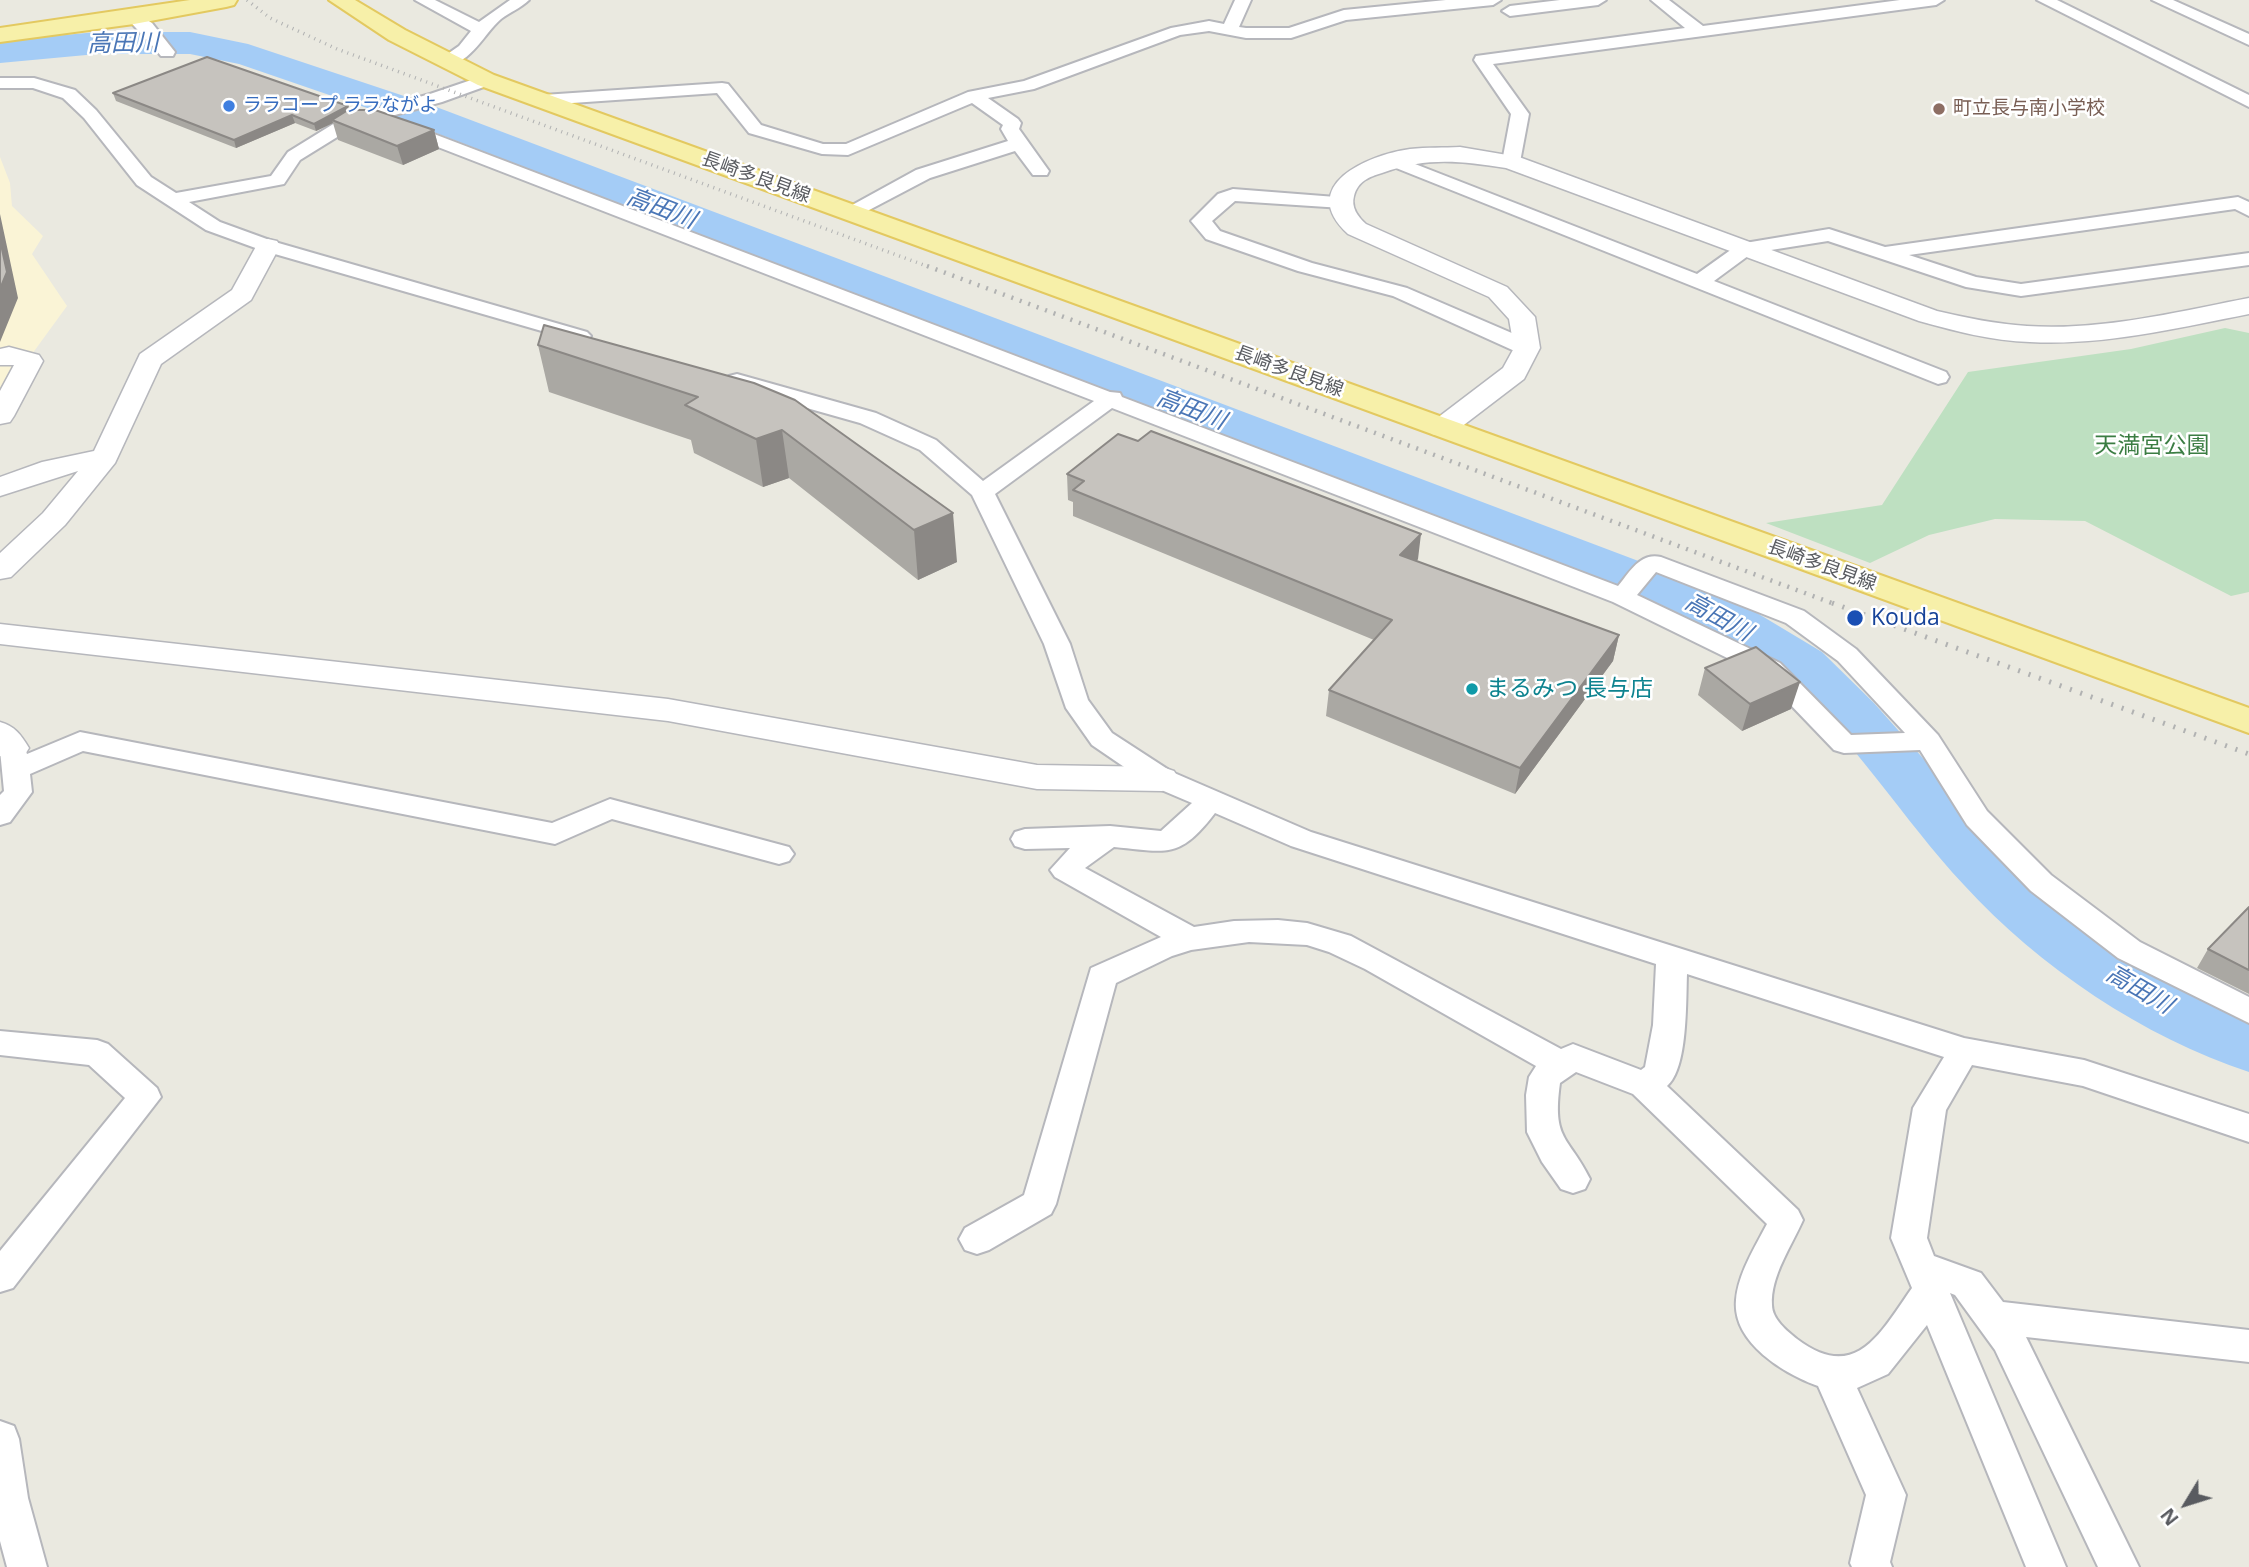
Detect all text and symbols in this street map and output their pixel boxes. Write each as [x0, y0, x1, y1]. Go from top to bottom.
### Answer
water label: 高田川 [87, 29, 159, 59]
place label: ララコープ ララながよ [243, 95, 438, 117]
marker: ララコープ ララながよ [221, 98, 237, 114]
place label: 町立長与南小学校 [1953, 98, 2105, 120]
marker: 町立長与南小学校 [1931, 101, 1947, 117]
street label: 長崎多良見線 [699, 148, 813, 208]
water label: 高田川 [622, 183, 700, 235]
street label: 長崎多良見線 [1232, 342, 1346, 402]
water label: 高田川 [1152, 384, 1230, 436]
park label: 天満宮公園 [2095, 432, 2209, 460]
street label: 長崎多良見線 [1765, 536, 1879, 596]
water label: 高田川 [1680, 588, 1756, 648]
place label: Kouda [1871, 604, 1940, 632]
marker: Kouda [1845, 608, 1865, 628]
place label: まるみつ 長与店 [1486, 675, 1653, 703]
marker: まるみつ 長与店 [1464, 681, 1480, 697]
water label: 高田川 [2101, 960, 2177, 1020]
north arrow [2151, 1469, 2221, 1539]
text: N [2154, 1503, 2184, 1531]

